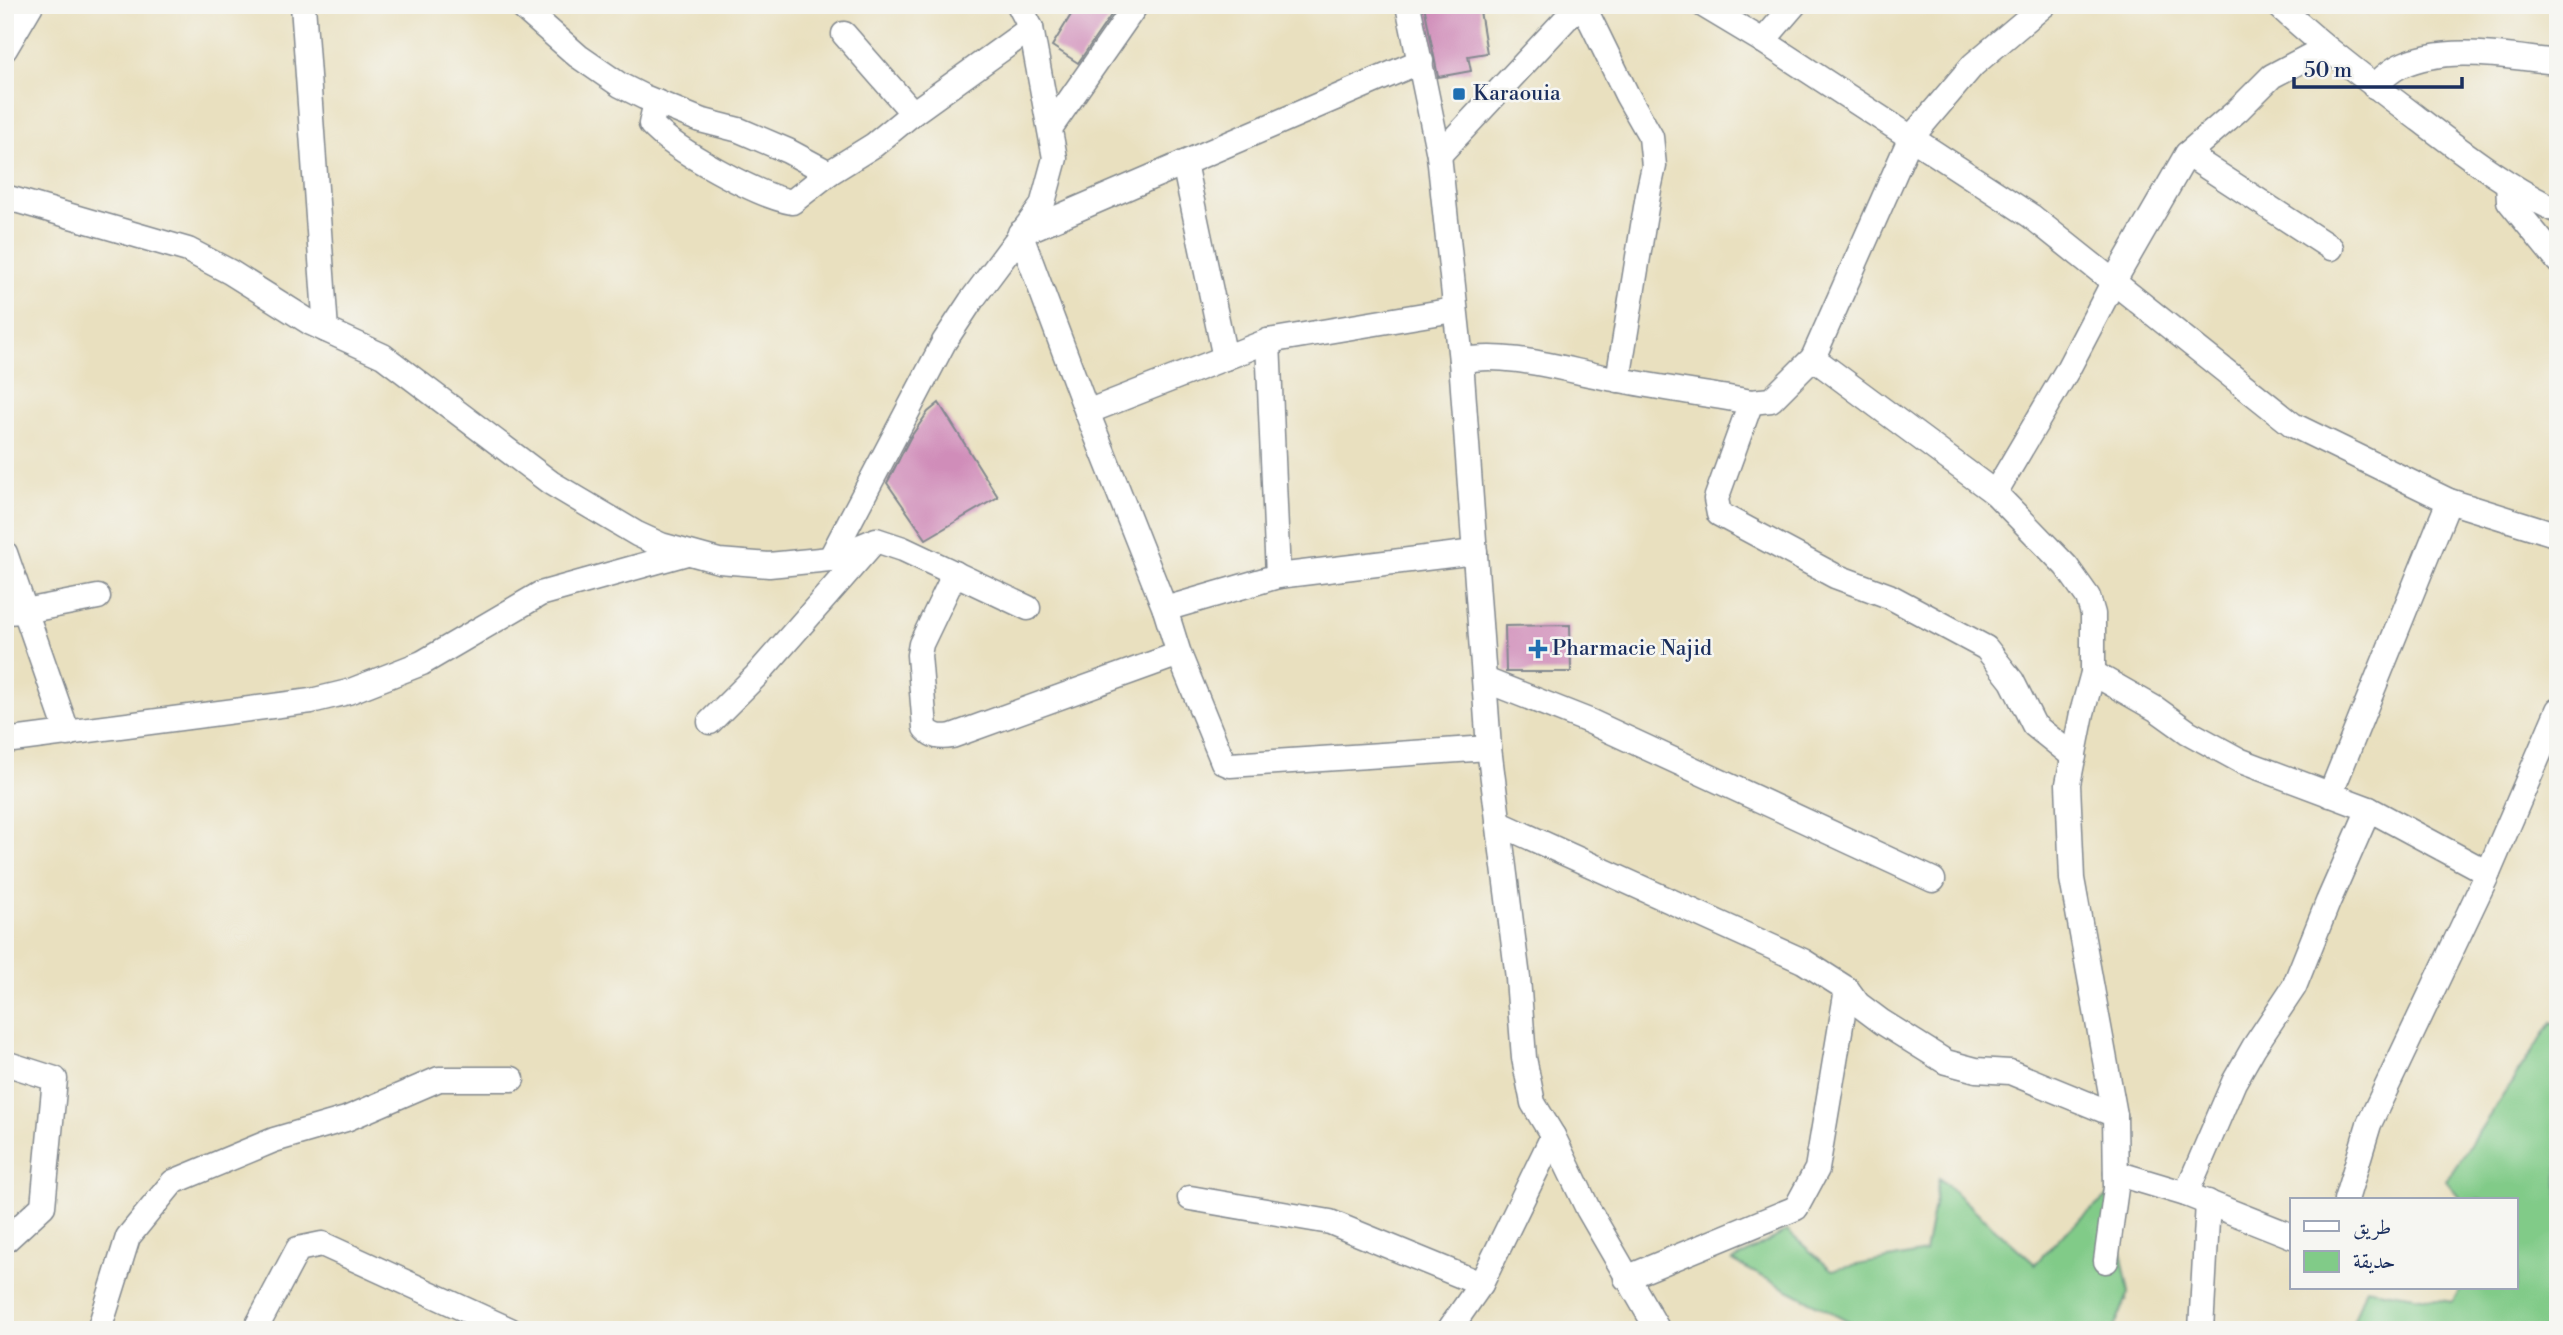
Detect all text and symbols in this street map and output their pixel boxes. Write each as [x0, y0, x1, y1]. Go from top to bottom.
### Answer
scale bar [2294, 46, 2462, 90]
text: 50 m [2304, 58, 2352, 84]
place label: Karaouia [1473, 81, 1561, 107]
marker: Karaouia [1451, 86, 1467, 102]
place label: Pharmacie Najid [1552, 636, 1712, 662]
marker: Pharmacie Najid [1530, 641, 1546, 657]
legend [2290, 1198, 2518, 1290]
text: طريق [2353, 1215, 2391, 1241]
text: حديقة [2353, 1249, 2396, 1275]

